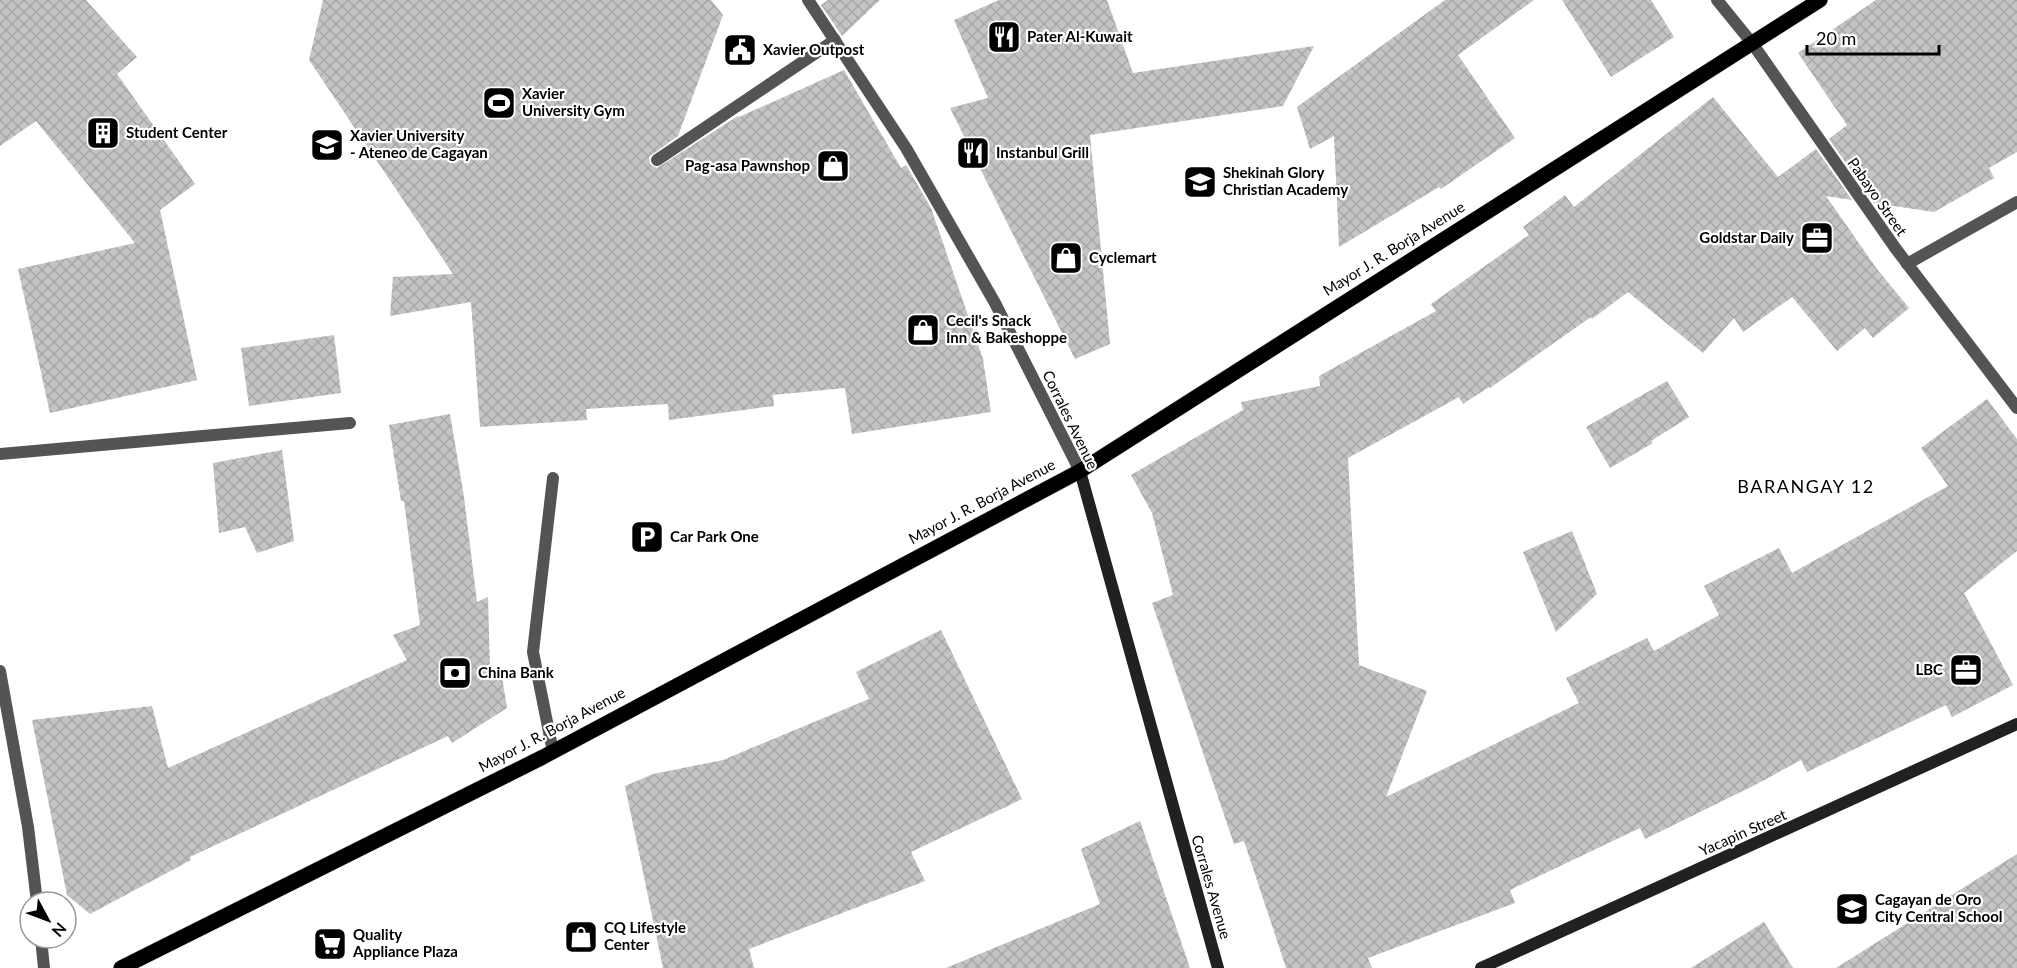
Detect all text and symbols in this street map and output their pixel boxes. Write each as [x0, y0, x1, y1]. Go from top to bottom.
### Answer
scale bar [1807, 18, 1939, 56]
restaurant icon: Pater Al-Kuwait [986, 19, 1022, 55]
place label: Pater Al-Kuwait [1027, 27, 1133, 45]
text: 20 m [1816, 27, 1856, 49]
public building icon: Xavier Outpost [722, 32, 758, 68]
place label: Xavier Outpost [763, 40, 865, 58]
place label: Xavier University Gym [522, 84, 625, 119]
sports icon: Xavier University Gym [481, 85, 517, 121]
building icon: Student Center [85, 115, 121, 151]
place label: Student Center [126, 123, 228, 141]
place label: Xavier University - Ateneo de Cagayan [350, 126, 488, 161]
school or university icon: Xavier University - Ateneo de Cagayan [309, 127, 345, 163]
restaurant icon: Instanbul Grill [955, 135, 991, 171]
place label: Instanbul Grill [996, 143, 1089, 161]
shop icon: Pag-asa Pawnshop [815, 148, 851, 184]
street label: Pabayo Street [1844, 154, 1912, 239]
place label: Pag-asa Pawnshop [685, 156, 810, 174]
place label: Shekinah Glory Christian Academy [1223, 163, 1348, 198]
school or university icon: Shekinah Glory Christian Academy [1182, 164, 1218, 200]
street label: Mayor J. R. Borja Avenue [1319, 197, 1468, 299]
office icon: Goldstar Daily [1799, 220, 1835, 256]
place label: Goldstar Daily [1699, 228, 1794, 246]
shop icon: Cyclemart [1048, 240, 1084, 276]
place label: Cyclemart [1089, 248, 1157, 266]
place label: Cecil's Snack Inn & Bakeshoppe [946, 311, 1067, 346]
shop icon: Cecil's Snack Inn & Bakeshoppe [905, 312, 941, 348]
street label: Corrales Avenue [1039, 367, 1103, 472]
street label: Mayor J. R. Borja Avenue [905, 455, 1058, 547]
district label: BARANGAY 12 [1737, 475, 1875, 497]
parking icon: Car Park One [629, 519, 665, 555]
place label: Car Park One [670, 527, 759, 545]
office icon: LBC [1948, 652, 1984, 688]
bank icon: China Bank [437, 655, 473, 691]
place label: LBC [1915, 660, 1943, 678]
place label: China Bank [478, 663, 555, 681]
street label: Mayor J. R. Borja Avenue [475, 683, 628, 775]
street label: Yacapin Street [1696, 805, 1790, 859]
street label: Corrales Avenue [1188, 833, 1235, 941]
north arrow [18, 890, 78, 950]
place label: Cagayan de Oro City Central School [1875, 890, 2003, 925]
school or university icon: Cagayan de Oro City Central School [1834, 891, 1870, 927]
place label: CQ Lifestyle Center [604, 918, 686, 953]
text: N [48, 919, 71, 941]
shop icon: CQ Lifestyle Center [563, 919, 599, 955]
place label: Quality Appliance Plaza [352, 925, 458, 960]
supermarket icon: Quality Appliance Plaza [312, 926, 348, 962]

